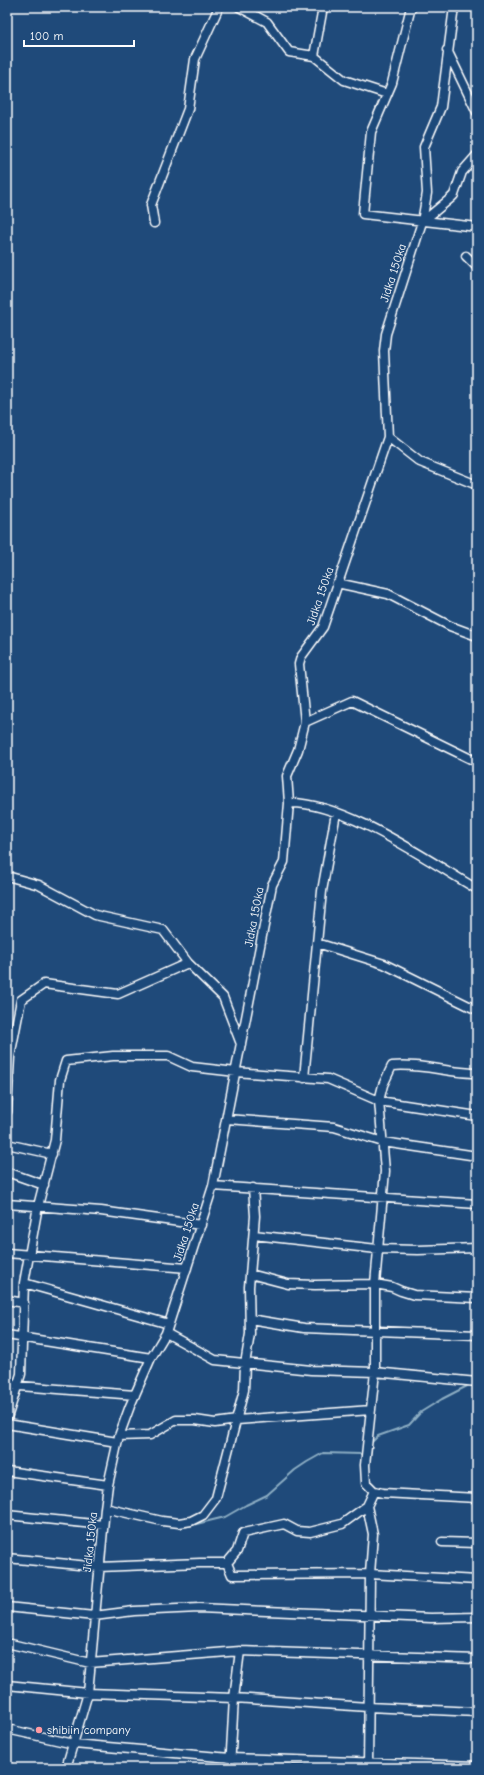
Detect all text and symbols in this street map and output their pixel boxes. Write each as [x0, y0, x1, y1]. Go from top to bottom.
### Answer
scale bar [24, 22, 134, 48]
text: 100 m [30, 29, 63, 43]
street label: Jidka 150ka [377, 242, 409, 304]
street label: Jidka 150ka [304, 565, 336, 627]
street label: Jidka 150ka [241, 886, 267, 948]
street label: Jidka 150ka [170, 1201, 202, 1263]
street label: Jidka 150ka [80, 1511, 100, 1573]
place label: shibiin company [47, 1723, 131, 1737]
marker: shibiin company [34, 1725, 44, 1735]

